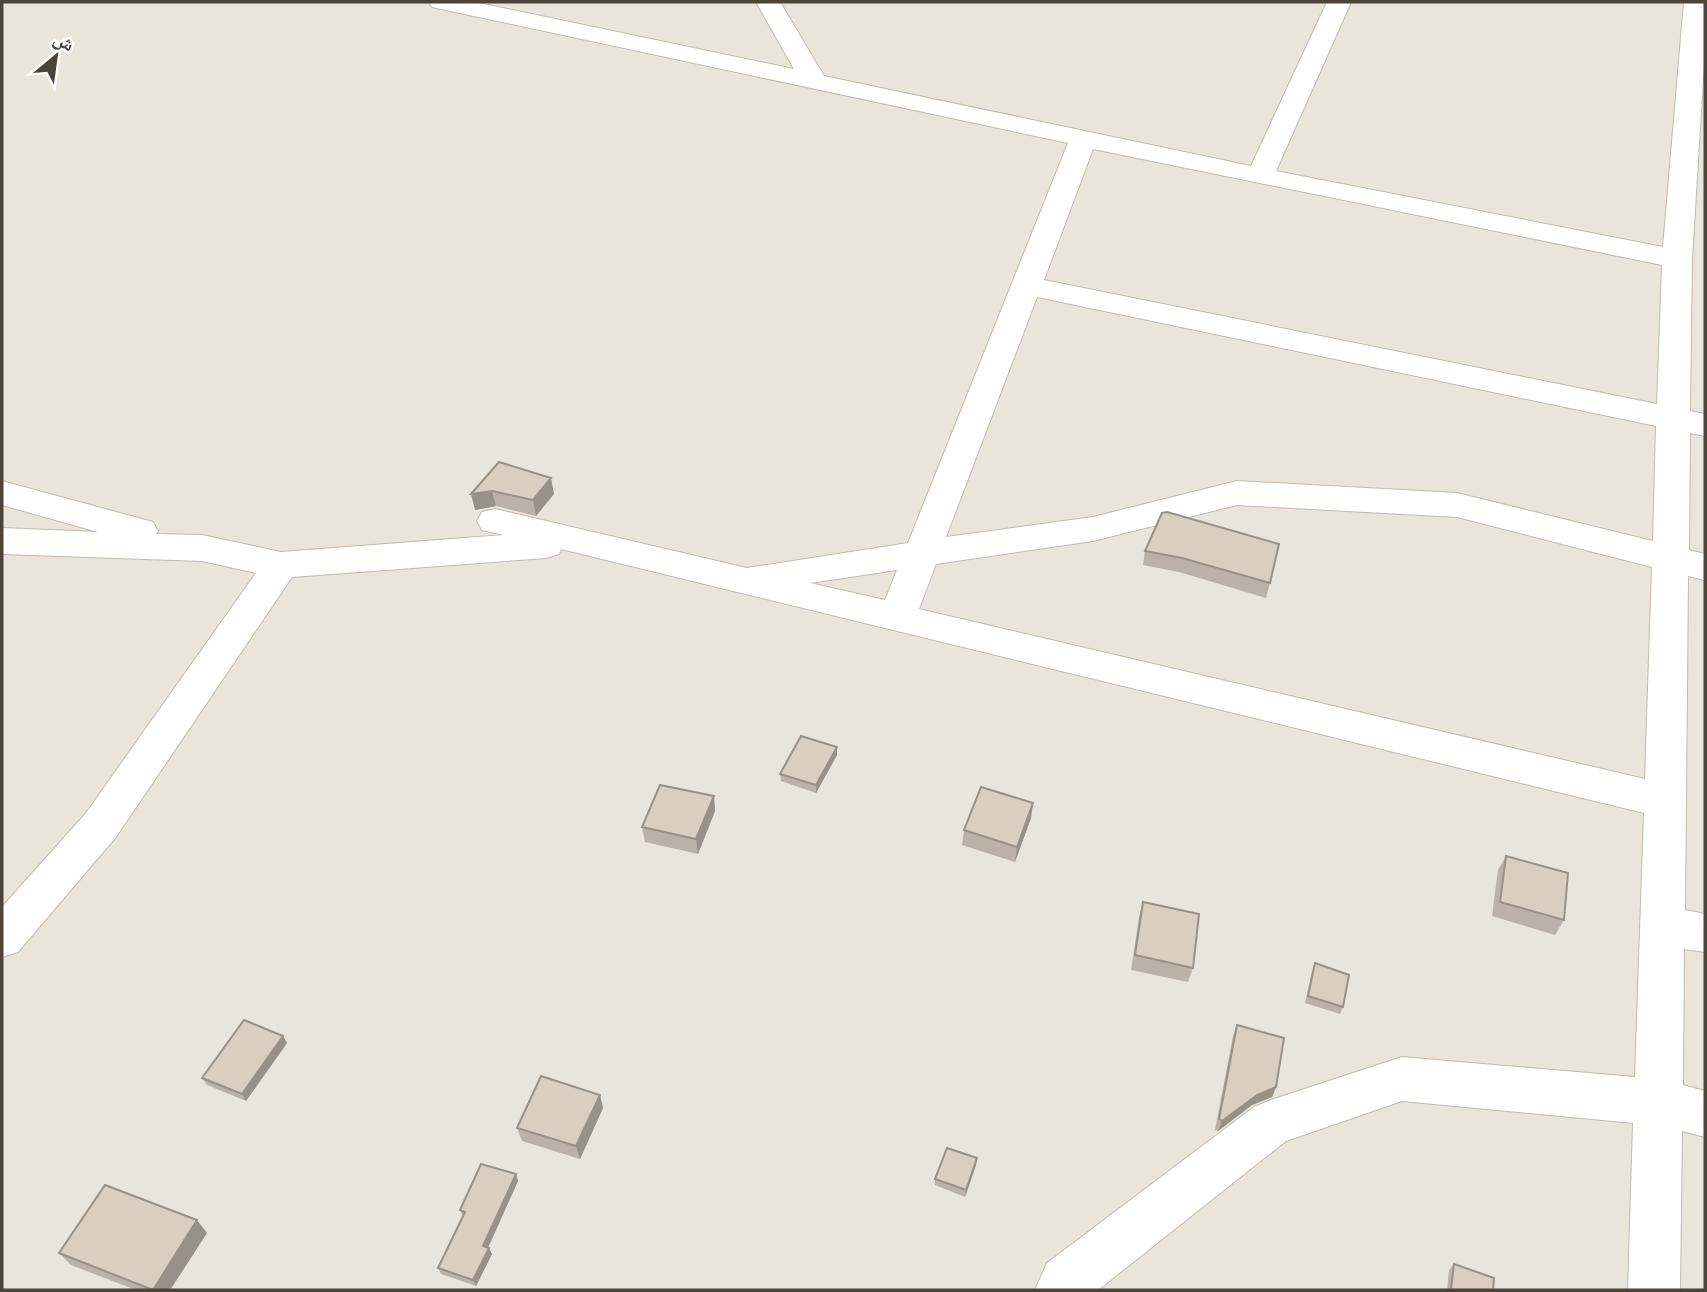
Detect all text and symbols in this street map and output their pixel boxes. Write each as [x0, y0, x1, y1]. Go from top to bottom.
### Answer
north arrow [21, 21, 91, 91]
text: ش [50, 27, 78, 57]

